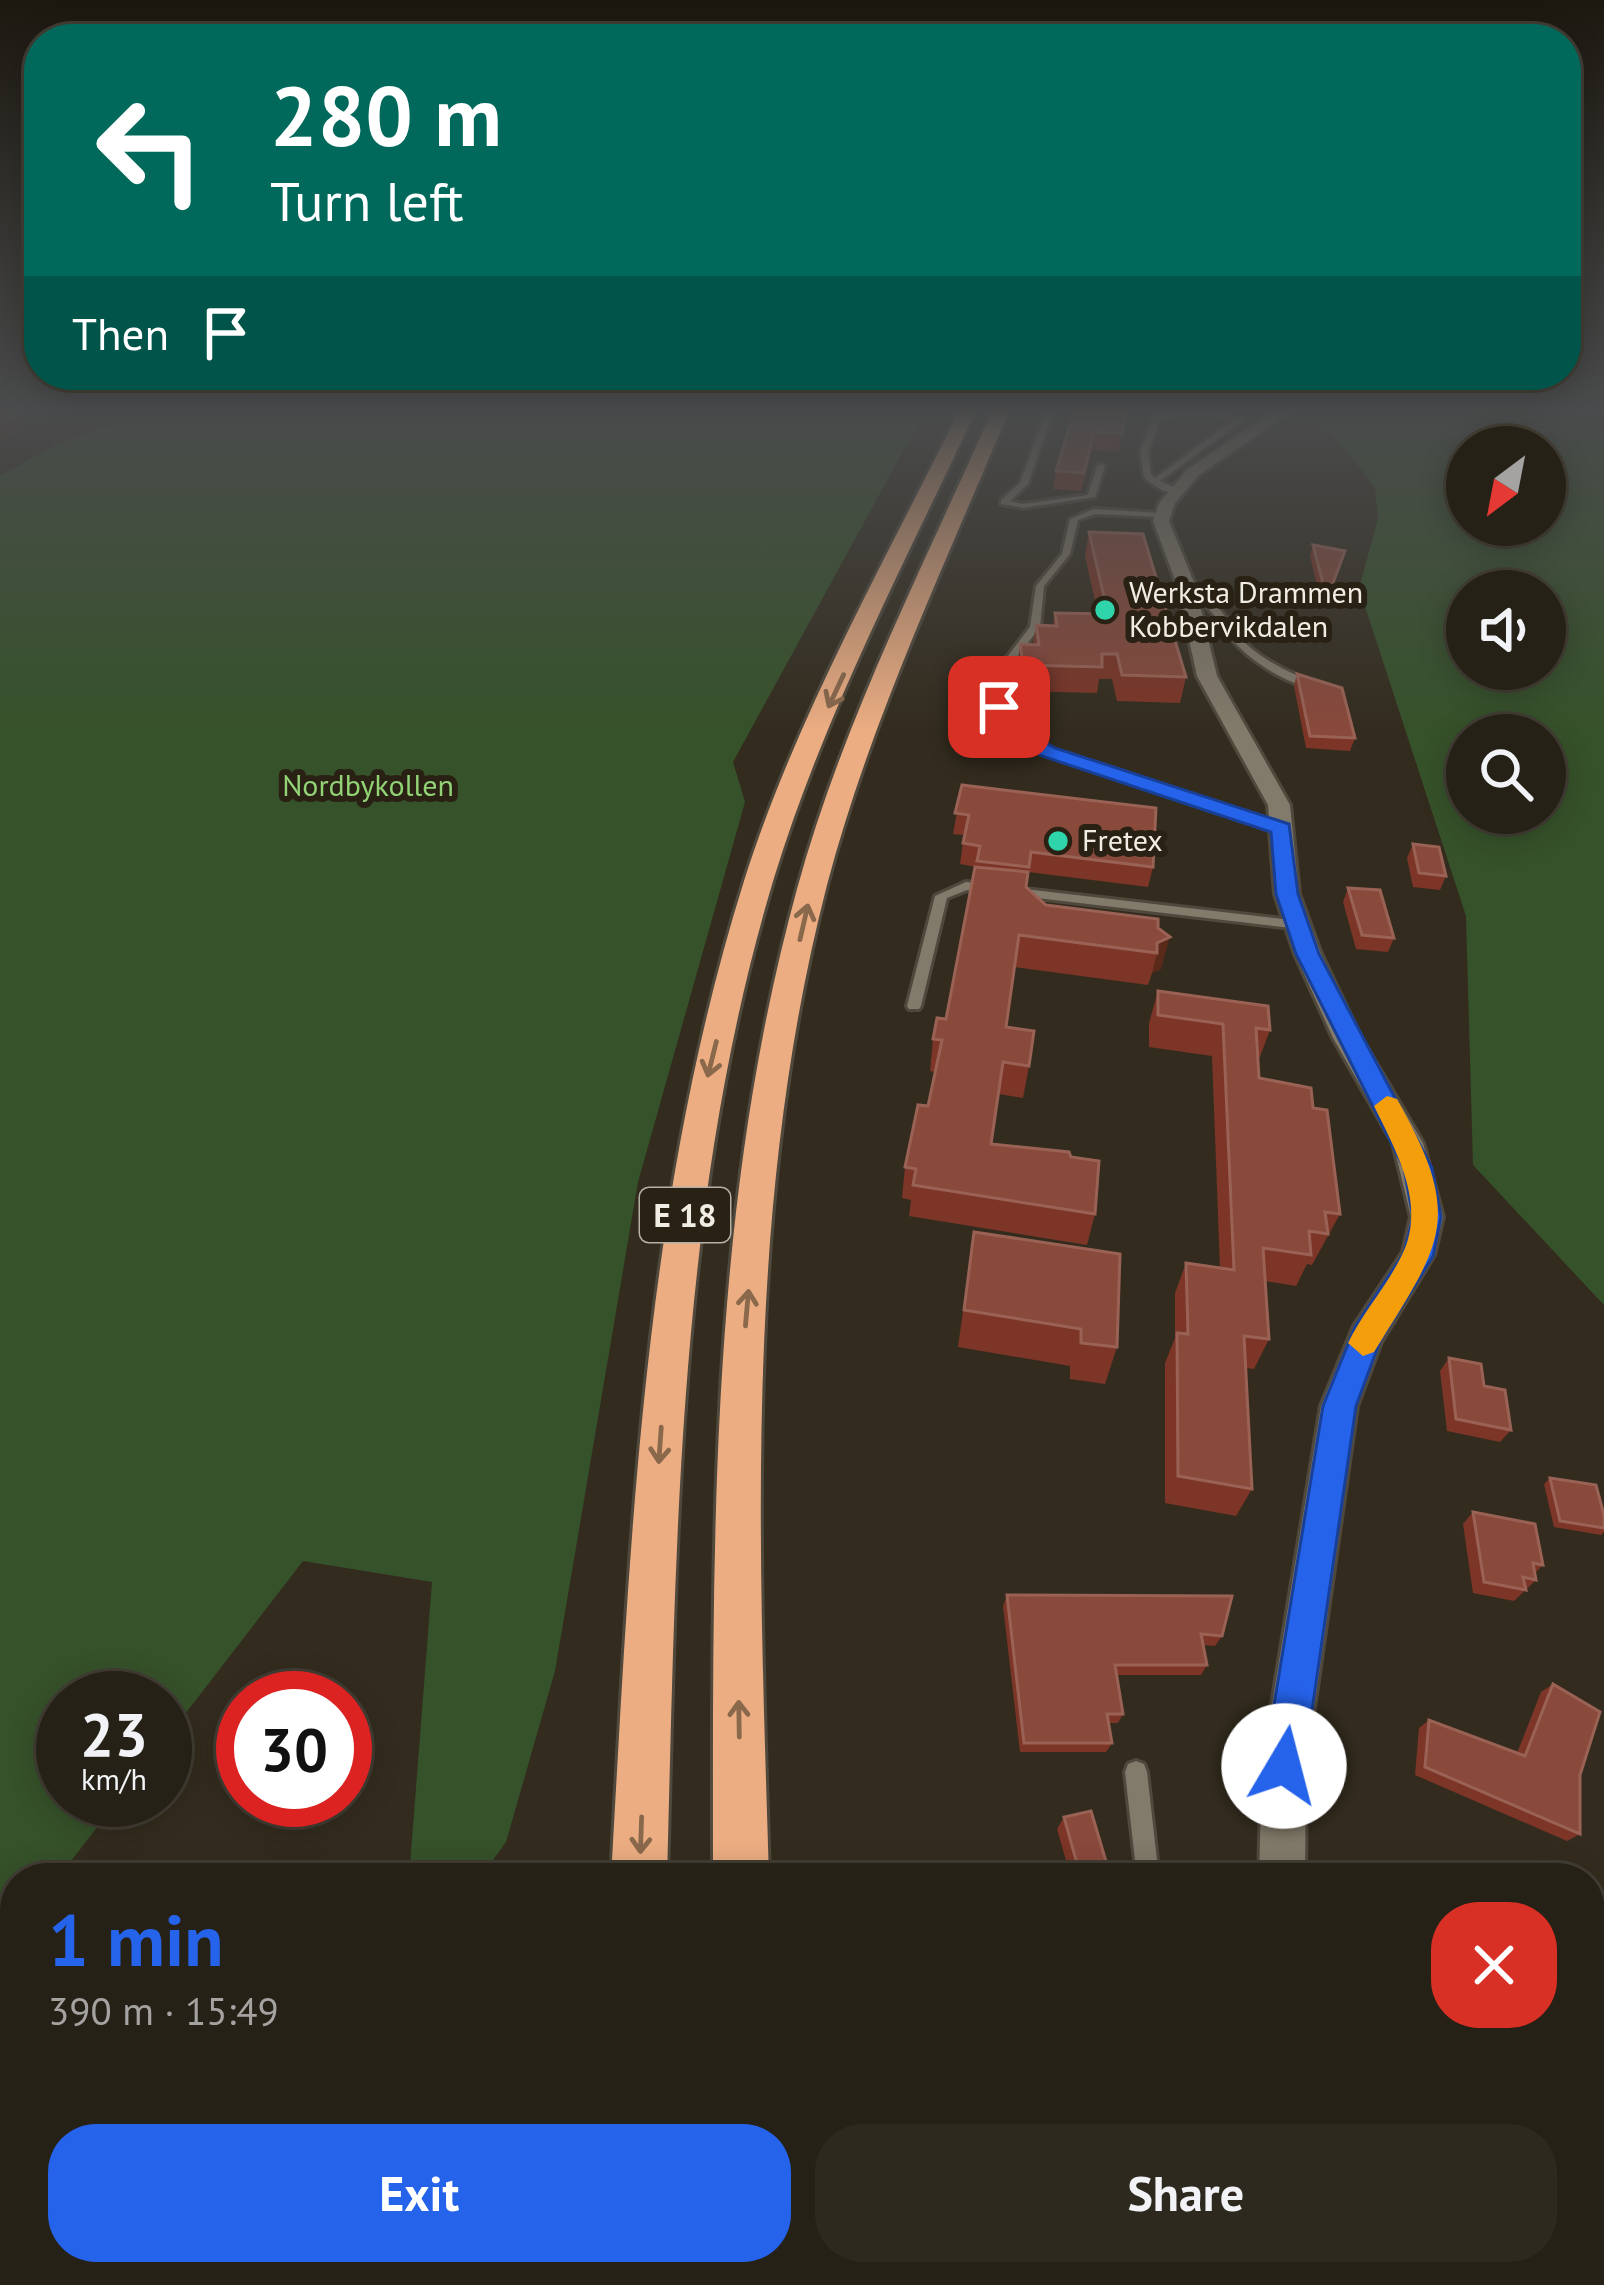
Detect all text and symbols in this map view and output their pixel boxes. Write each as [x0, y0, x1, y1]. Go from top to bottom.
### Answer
text: 280 m [270, 60, 502, 169]
icon: left [72, 72, 228, 228]
text: Turn left [270, 166, 464, 236]
icon: arrive [193, 300, 259, 366]
text: Then [72, 304, 169, 362]
north arrow [1446, 426, 1566, 546]
map controls [1446, 426, 1566, 834]
button: sound [1446, 570, 1566, 690]
place label: Werksta Drammen Kobbervikdalen [1129, 572, 1363, 645]
marker: Werksta Drammen Kobbervikdalen [1092, 597, 1118, 623]
pin [948, 656, 1050, 758]
one-way arrow [824, 672, 846, 708]
icon: arrive [966, 674, 1032, 740]
button: search [1446, 714, 1566, 834]
park label: Nordbykollen [282, 765, 454, 804]
place label: Fretex [1082, 820, 1163, 859]
marker: Fretex [1045, 828, 1071, 854]
one-way arrow [794, 904, 816, 942]
one-way arrow [700, 1040, 722, 1078]
road number: E 18 [640, 1188, 730, 1242]
one-way arrow [736, 1289, 759, 1328]
one-way arrow [649, 1425, 672, 1464]
speed limit sign: 30 [216, 1671, 372, 1827]
text: 23 [80, 1695, 148, 1773]
one-way arrow [728, 1700, 750, 1739]
position arrow [1221, 1703, 1347, 1829]
text: km/h [81, 1759, 147, 1798]
one-way arrow [629, 1815, 652, 1854]
text: 1 min [48, 1893, 224, 1986]
button: close [1431, 1902, 1557, 2028]
text: 390 m · 15:49 [48, 1985, 279, 2036]
button: Exit [48, 2124, 791, 2262]
button: Share [815, 2124, 1557, 2262]

